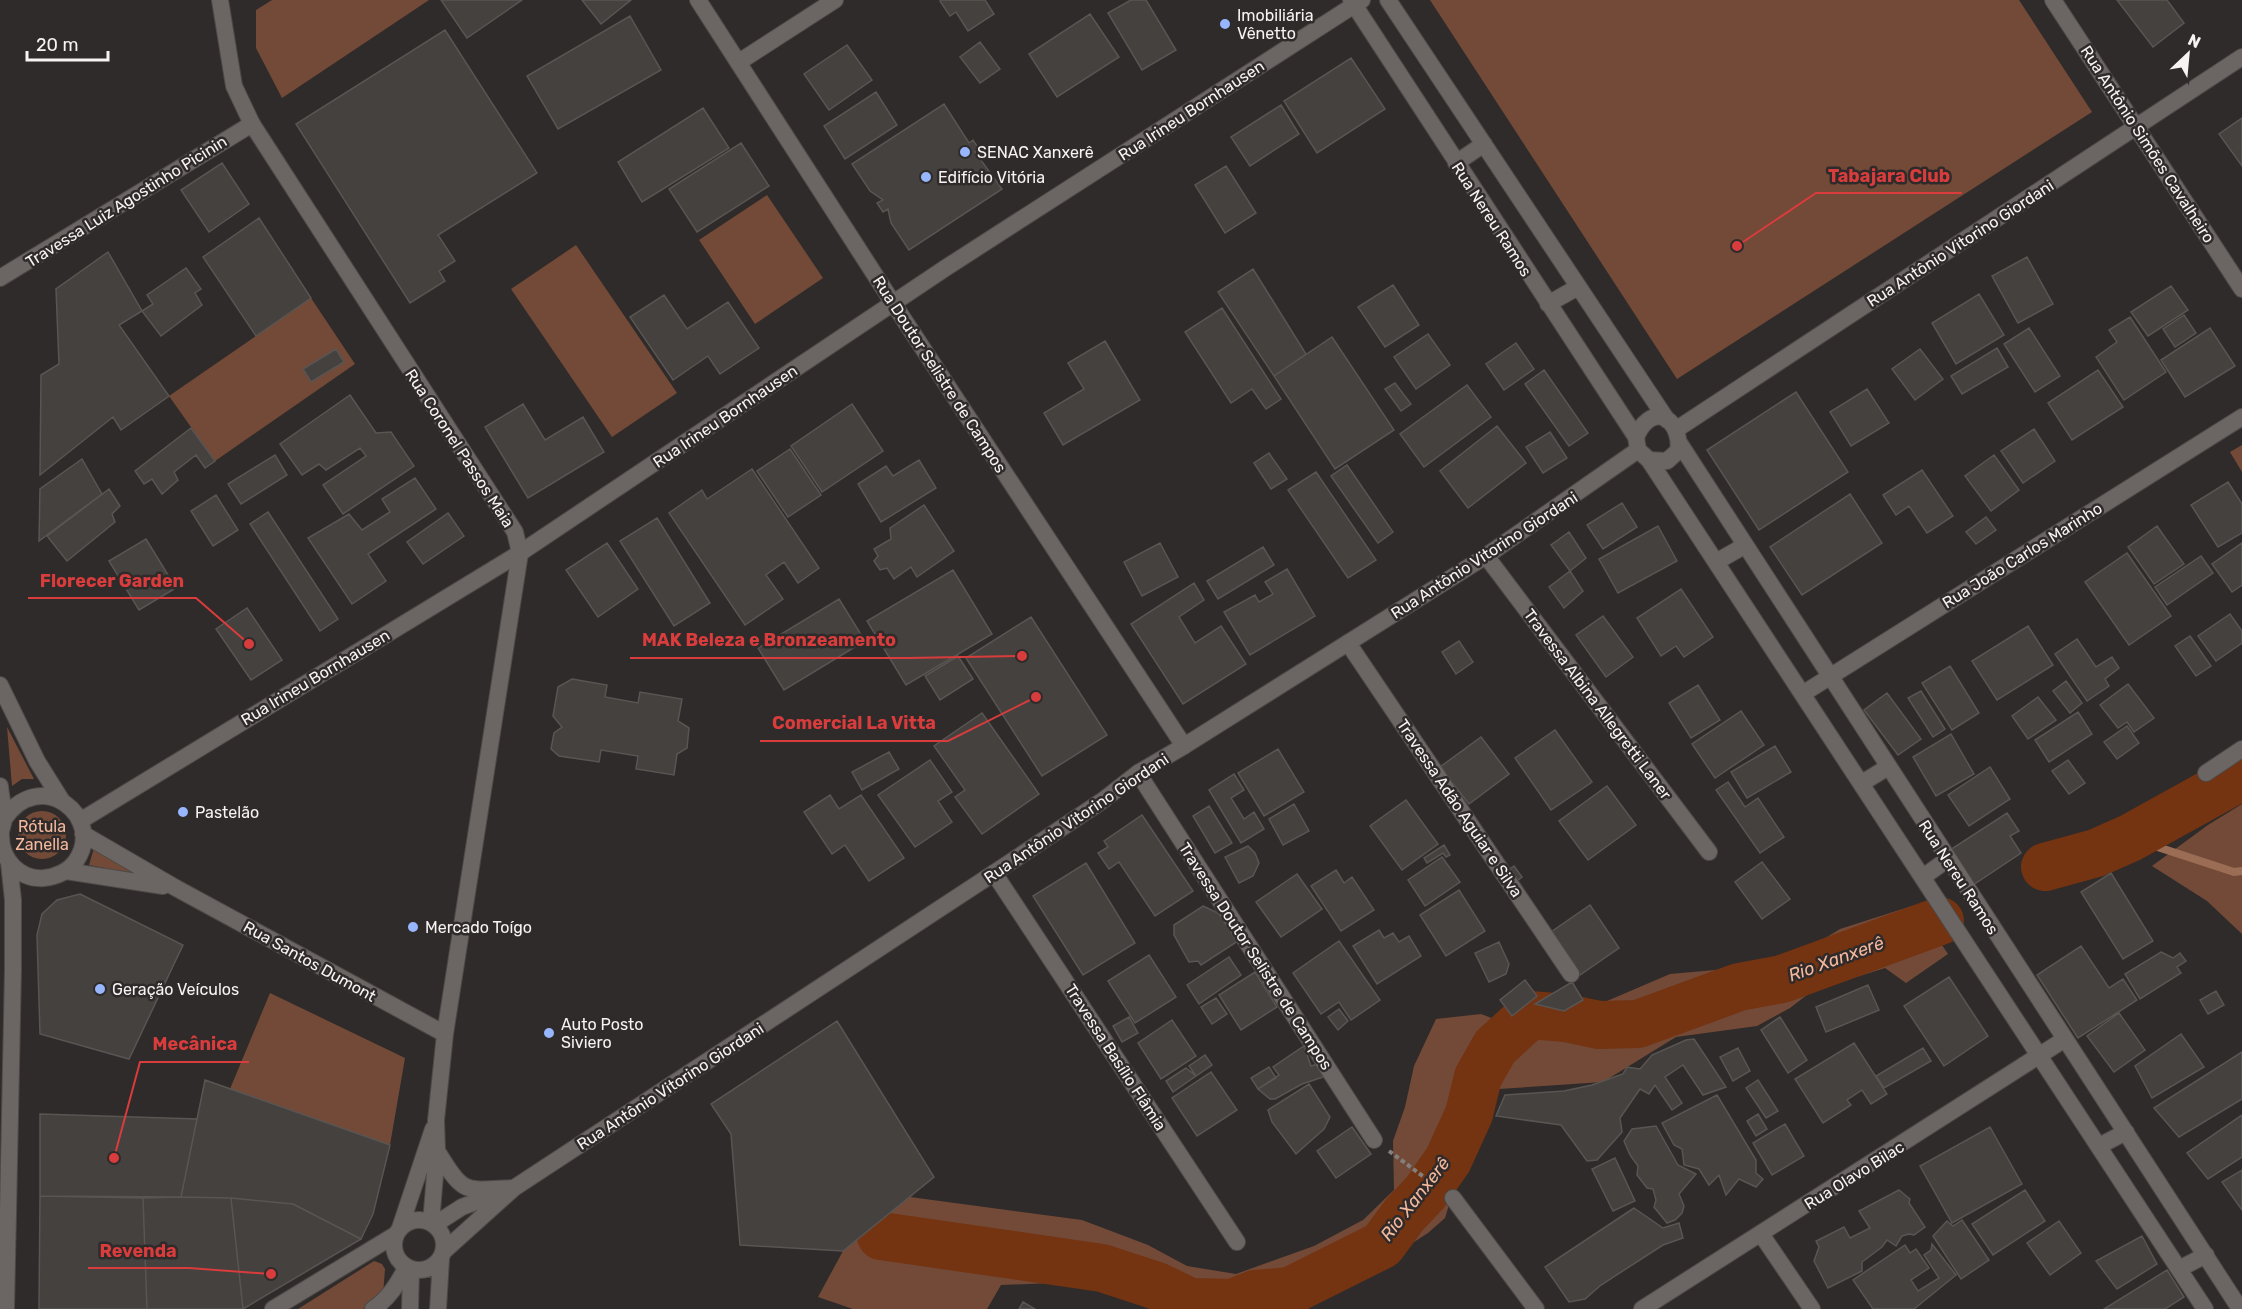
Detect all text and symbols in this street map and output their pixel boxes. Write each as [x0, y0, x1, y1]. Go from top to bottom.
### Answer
place label: Imobiliária Vênetto [1237, 6, 1314, 43]
marker: Imobiliária Vênetto [1218, 17, 1232, 31]
scale bar [27, 24, 108, 62]
north arrow [2158, 24, 2218, 84]
text: N [2185, 30, 2204, 52]
text: 20 m [36, 34, 78, 56]
street label: Rua Antônio Simões Cavalheiro [2077, 42, 2219, 246]
street label: Rua Irineu Bornhausen [1115, 56, 1268, 165]
street label: Travessa Luiz Agostinho Picinin [22, 132, 230, 271]
place label: SENAC Xanxerê [977, 143, 1094, 162]
marker: SENAC Xanxerê [958, 145, 972, 159]
callout: Tabajara Club [1816, 157, 1962, 193]
street label: Rua Nereu Ramos [1448, 159, 1536, 280]
text: Tabajara Club [1828, 165, 1950, 187]
place label: Edifício Vitória [938, 168, 1045, 187]
marker: Edifício Vitória [919, 170, 933, 184]
street label: Rua Antônio Vitorino Giordani [1863, 176, 2057, 311]
street label: Rua Doutor Selistre de Campos [869, 272, 1010, 476]
street label: Rua Irineu Bornhausen [649, 361, 801, 472]
street label: Rua Coronel Passos Maia [401, 365, 518, 531]
street label: Rua Antônio Vitorino Giordani [1387, 488, 1581, 623]
street label: Rua João Carlos Marinho [1939, 498, 2106, 612]
callout: Florecer Garden [28, 562, 196, 598]
text: Florecer Garden [40, 570, 184, 592]
street label: Travessa Albina Allegretti Laner [1520, 605, 1675, 803]
callout: MAK Beleza e Bronzeamento [630, 622, 908, 658]
street label: Rua Irineu Bornhausen [237, 625, 393, 729]
text: MAK Beleza e Bronzeamento [642, 629, 896, 651]
callout: Comercial La Vitta [760, 705, 948, 741]
text: Comercial La Vitta [772, 712, 936, 734]
street label: Travessa Adão Aguiar e Silva [1393, 716, 1526, 901]
street label: Rua Antônio Vitorino Giordani [980, 749, 1172, 887]
place label: Pastelão [195, 803, 259, 822]
marker: Pastelão [176, 805, 190, 819]
park label: Rótula Zanella [15, 817, 69, 854]
street label: Rua Nereu Ramos [1915, 817, 2003, 938]
street label: Travessa Doutor Selistre de Campos [1175, 839, 1336, 1073]
street label: Rua Santos Dumont [240, 917, 379, 1006]
place label: Mercado Toígo [425, 918, 532, 937]
marker: Mercado Toígo [406, 920, 420, 934]
water label: Rio Xanxerê [1785, 932, 1887, 986]
place label: Geração Veículos [112, 980, 239, 999]
street label: Travessa Basílio Flâmia [1061, 981, 1170, 1134]
marker: Geração Veículos [93, 982, 107, 996]
place label: Auto Posto Siviero [561, 1015, 644, 1052]
street label: Rua Antônio Vitorino Giordani [573, 1019, 767, 1154]
callout: Mecânica [140, 1026, 249, 1062]
marker: Auto Posto Siviero [542, 1026, 556, 1040]
text: Mecânica [153, 1033, 237, 1055]
street label: Rua Olavo Bilac [1801, 1137, 1908, 1214]
water label: Rio Xanxerê [1376, 1153, 1454, 1245]
callout: Revenda [88, 1232, 189, 1268]
text: Revenda [99, 1240, 177, 1262]

